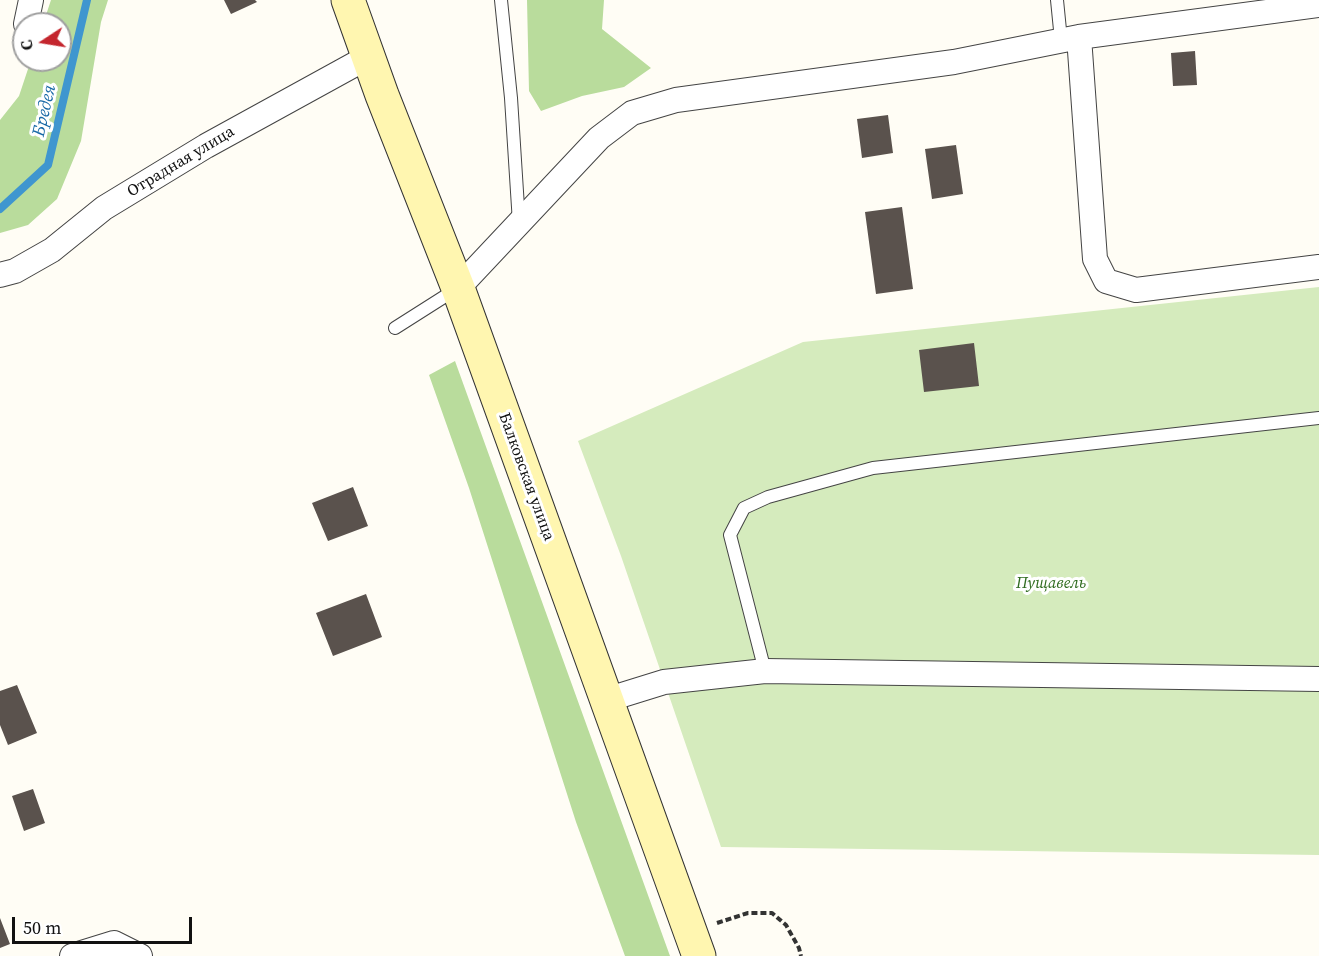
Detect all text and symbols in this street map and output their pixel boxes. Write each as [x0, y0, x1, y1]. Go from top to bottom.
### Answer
north arrow [12, 12, 72, 72]
text: С [15, 38, 38, 52]
water label: Бредея [29, 83, 61, 139]
street label: Отрадная улица [124, 122, 238, 202]
street label: Балковская улица [494, 410, 558, 544]
park label: Пущавель [1016, 574, 1086, 594]
scale bar [15, 905, 195, 943]
text: 50 m [23, 915, 61, 940]

